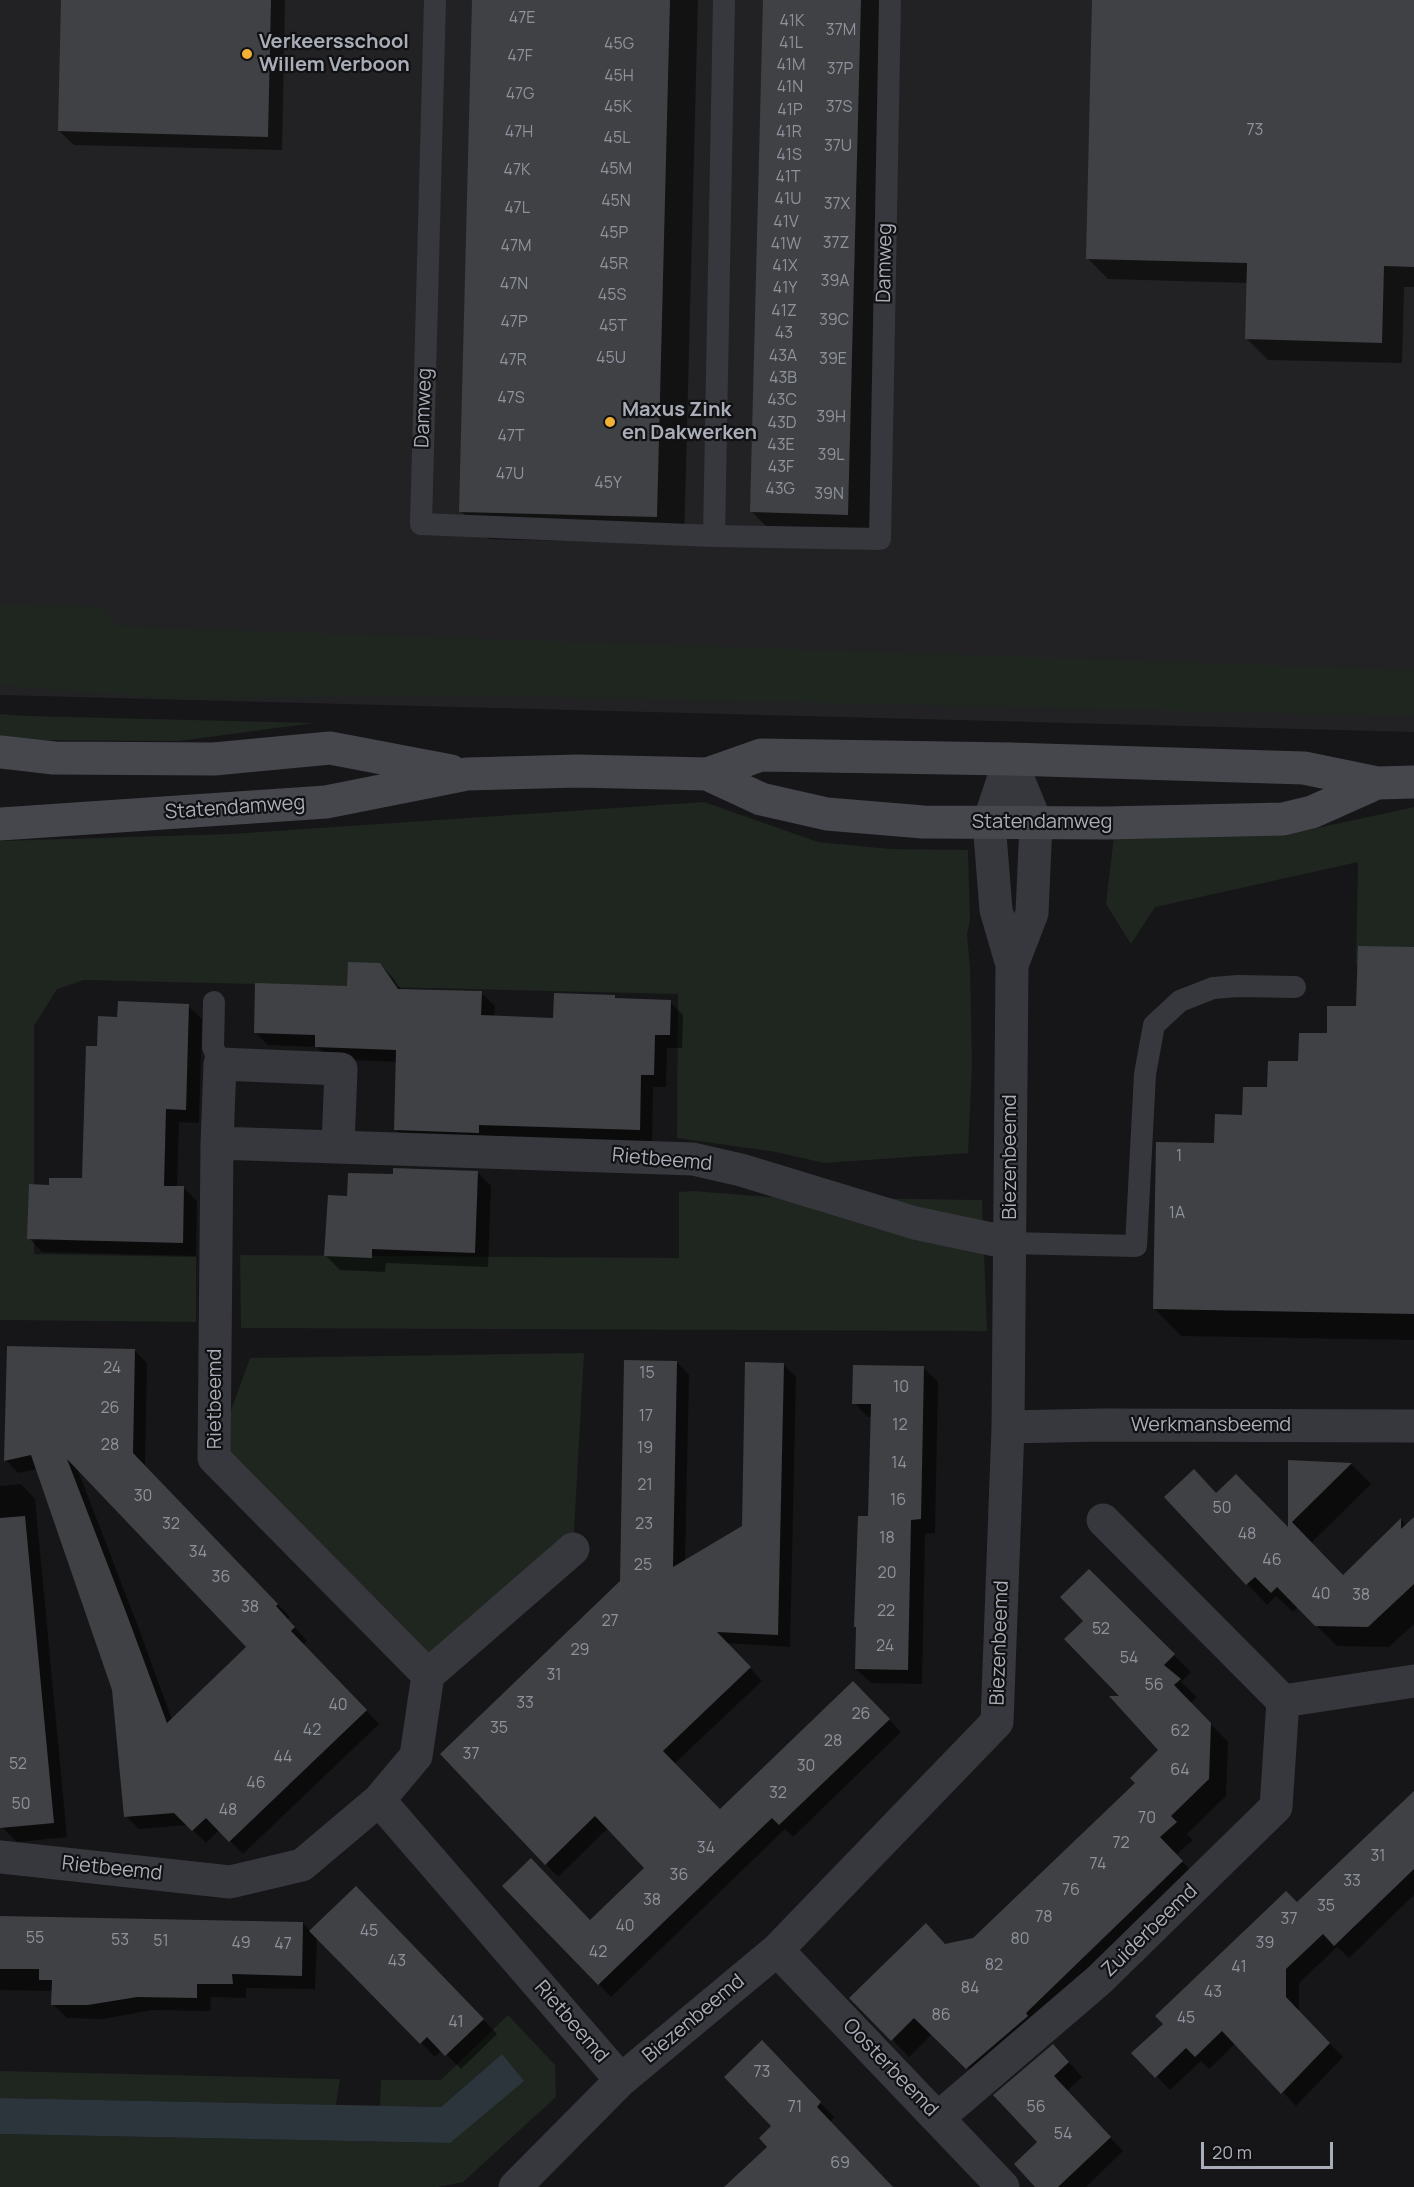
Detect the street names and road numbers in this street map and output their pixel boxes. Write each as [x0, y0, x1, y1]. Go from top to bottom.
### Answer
street label: Damweg [872, 223, 898, 303]
street label: Damweg [411, 368, 437, 448]
street label: Statendamweg [164, 791, 306, 825]
street label: Statendamweg [972, 810, 1112, 834]
street label: Biezenbeemd [998, 1094, 1022, 1220]
street label: Rietbeemd [611, 1144, 713, 1176]
street label: Rietbeemd [203, 1349, 227, 1449]
street label: Werkmansbeemd [1131, 1413, 1291, 1437]
street label: Biezenbeemd [986, 1580, 1014, 1706]
street label: Rietbeemd [61, 1852, 163, 1886]
street label: Zuiderbeemd [1097, 1880, 1203, 1982]
street label: Biezenbeemd [638, 1970, 750, 2068]
street label: Rietbeemd [529, 1976, 613, 2068]
street label: Oosterbeemd [837, 2014, 943, 2122]

